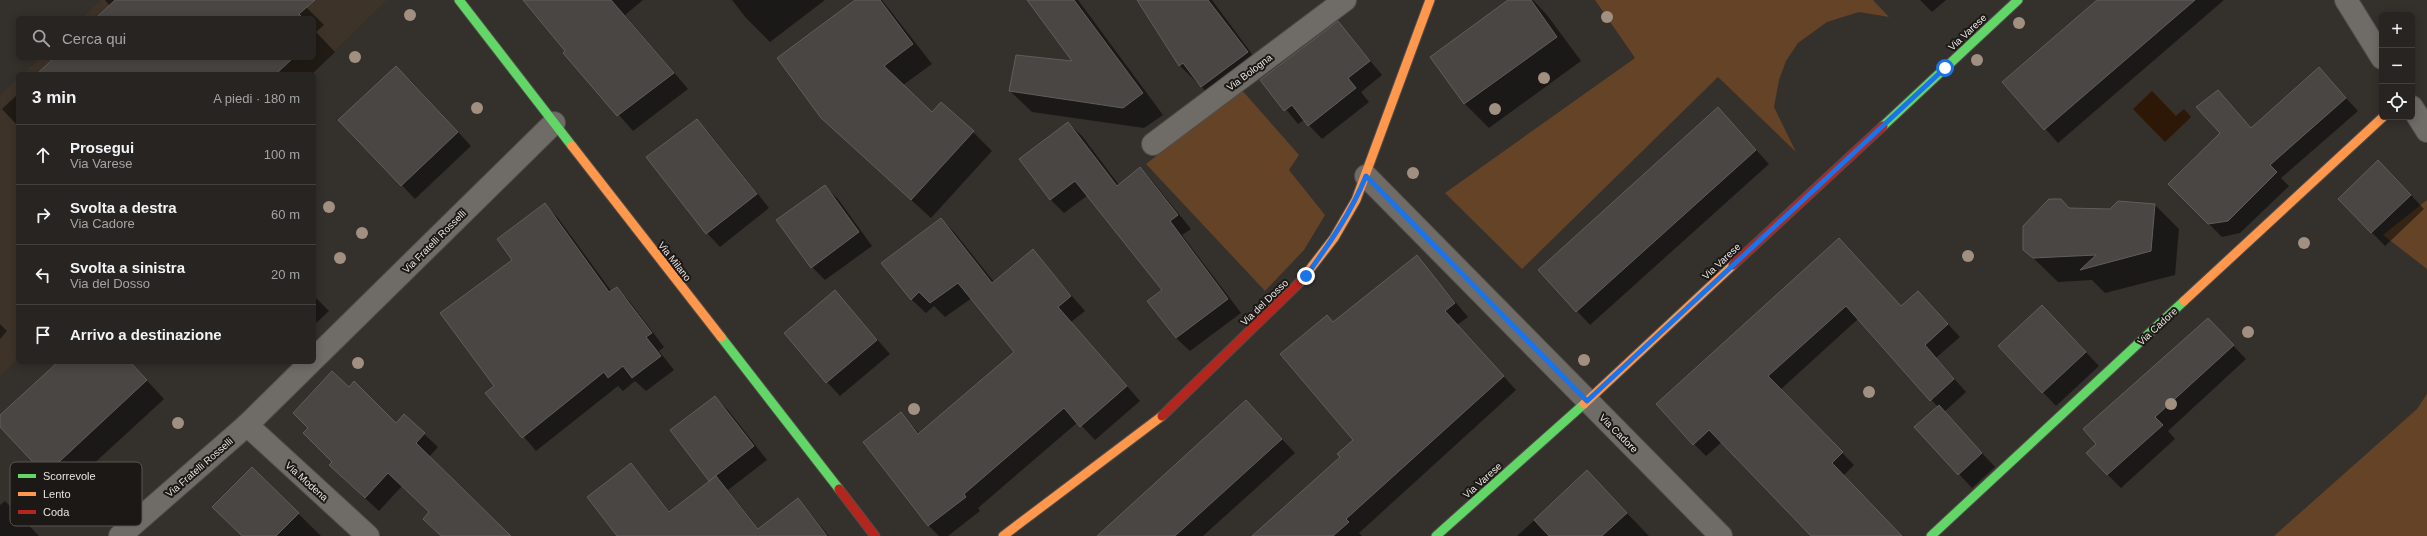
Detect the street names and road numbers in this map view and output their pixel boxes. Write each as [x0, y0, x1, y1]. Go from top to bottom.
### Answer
street label: Via Varese [1946, 12, 1989, 53]
street label: Via Bologna [1225, 52, 1274, 93]
street label: Via Fratelli Rosselli [400, 207, 468, 275]
street label: Via Milano [656, 240, 694, 283]
street label: Via Varese [1700, 241, 1743, 282]
street label: Via del Dosso [1238, 277, 1291, 328]
street label: Via Cadore [2135, 305, 2180, 347]
street label: Via Cadore [1597, 412, 1640, 455]
street label: Via Fratelli Rosselli [164, 435, 235, 499]
street label: Via Modena [283, 459, 330, 504]
street label: Via Varese [1461, 460, 1504, 501]

